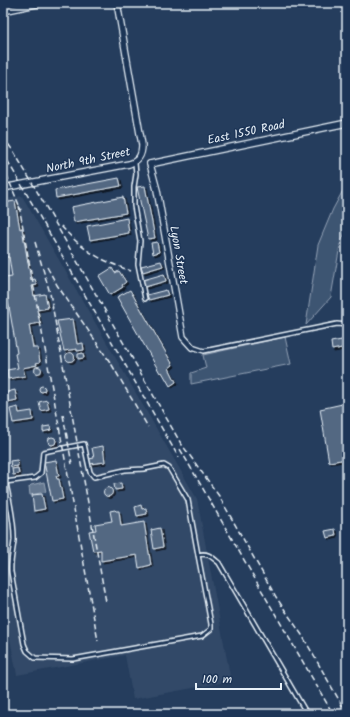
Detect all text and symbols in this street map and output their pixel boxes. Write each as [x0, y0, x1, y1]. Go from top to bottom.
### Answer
street label: East 1550 Road [206, 115, 288, 150]
street label: North 9th Street [44, 142, 132, 179]
street label: Lyon Street [164, 224, 193, 286]
scale bar [196, 665, 281, 691]
text: 100 m [202, 670, 233, 689]

